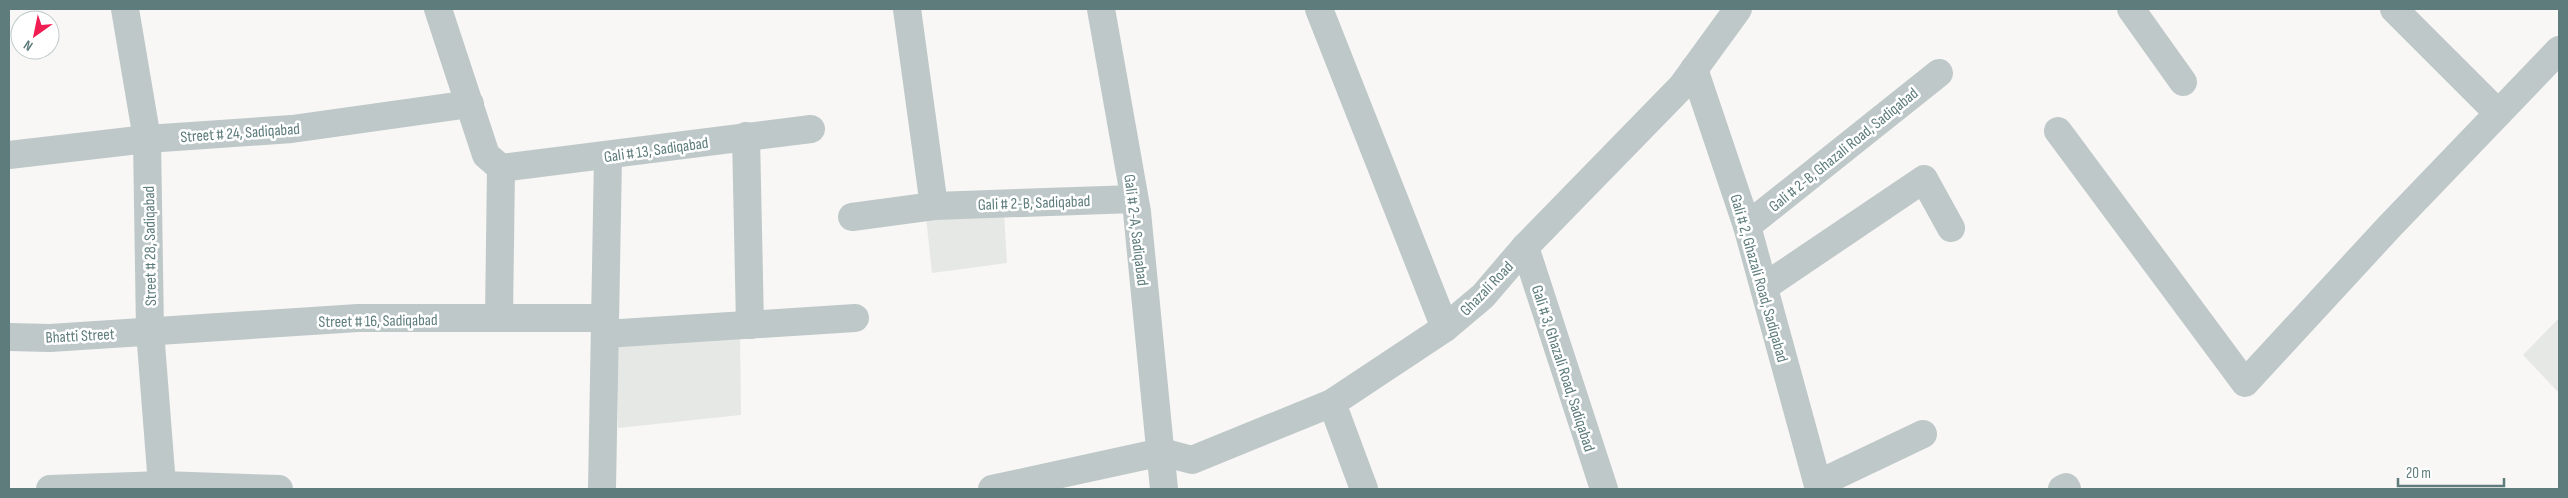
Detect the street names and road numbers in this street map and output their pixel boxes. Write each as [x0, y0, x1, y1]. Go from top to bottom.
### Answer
street label: Gali # 2-B, Ghazali Road, Sadiqabad [1765, 84, 1922, 216]
street label: Street # 24, Sadiqabad [180, 120, 301, 147]
street label: Gali # 13, Sadiqabad [603, 134, 710, 167]
street label: Gali # 2-A, Sadiqabad [1119, 173, 1152, 287]
street label: Street # 28, Sadiqabad [140, 186, 161, 306]
street label: Gali # 2-B, Sadiqabad [977, 192, 1091, 215]
street label: Gali # 2, Ghazali Road, Sadiqabad [1725, 192, 1792, 365]
street label: Ghazali Road [1456, 258, 1518, 320]
street label: Gali # 3, Ghazali Road, Sadiqabad [1527, 283, 1598, 454]
street label: Street # 16, Sadiqabad [318, 311, 438, 332]
street label: Bhatti Street [45, 325, 115, 348]

